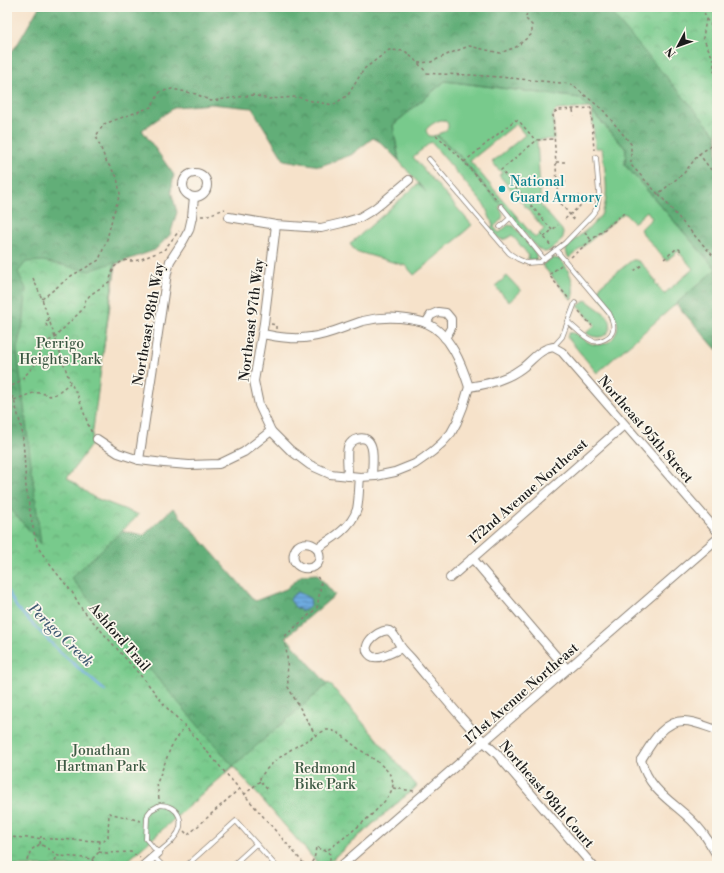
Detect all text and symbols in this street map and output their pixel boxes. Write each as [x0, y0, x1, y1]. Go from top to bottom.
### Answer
north arrow [658, 26, 698, 66]
text: N [663, 44, 679, 60]
place label: National Guard Armory [510, 173, 602, 207]
marker: National Guard Armory [497, 184, 507, 194]
street label: Northeast 97th Way [236, 257, 268, 383]
street label: Northeast 98th Way [129, 261, 169, 387]
park label: Perrigo Heights Park [19, 335, 101, 369]
street label: Northeast 95th Street [594, 372, 697, 487]
street label: 172nd Avenue Northeast [465, 435, 592, 548]
water label: Perigo Creek [23, 599, 97, 671]
street label: Ashford Trail [84, 599, 154, 675]
street label: 171st Avenue Northeast [461, 639, 582, 748]
street label: Northeast 98th Court [495, 737, 598, 852]
park label: Jonathan Hartman Park [56, 742, 146, 776]
park label: Redmond Bike Park [294, 760, 356, 794]

